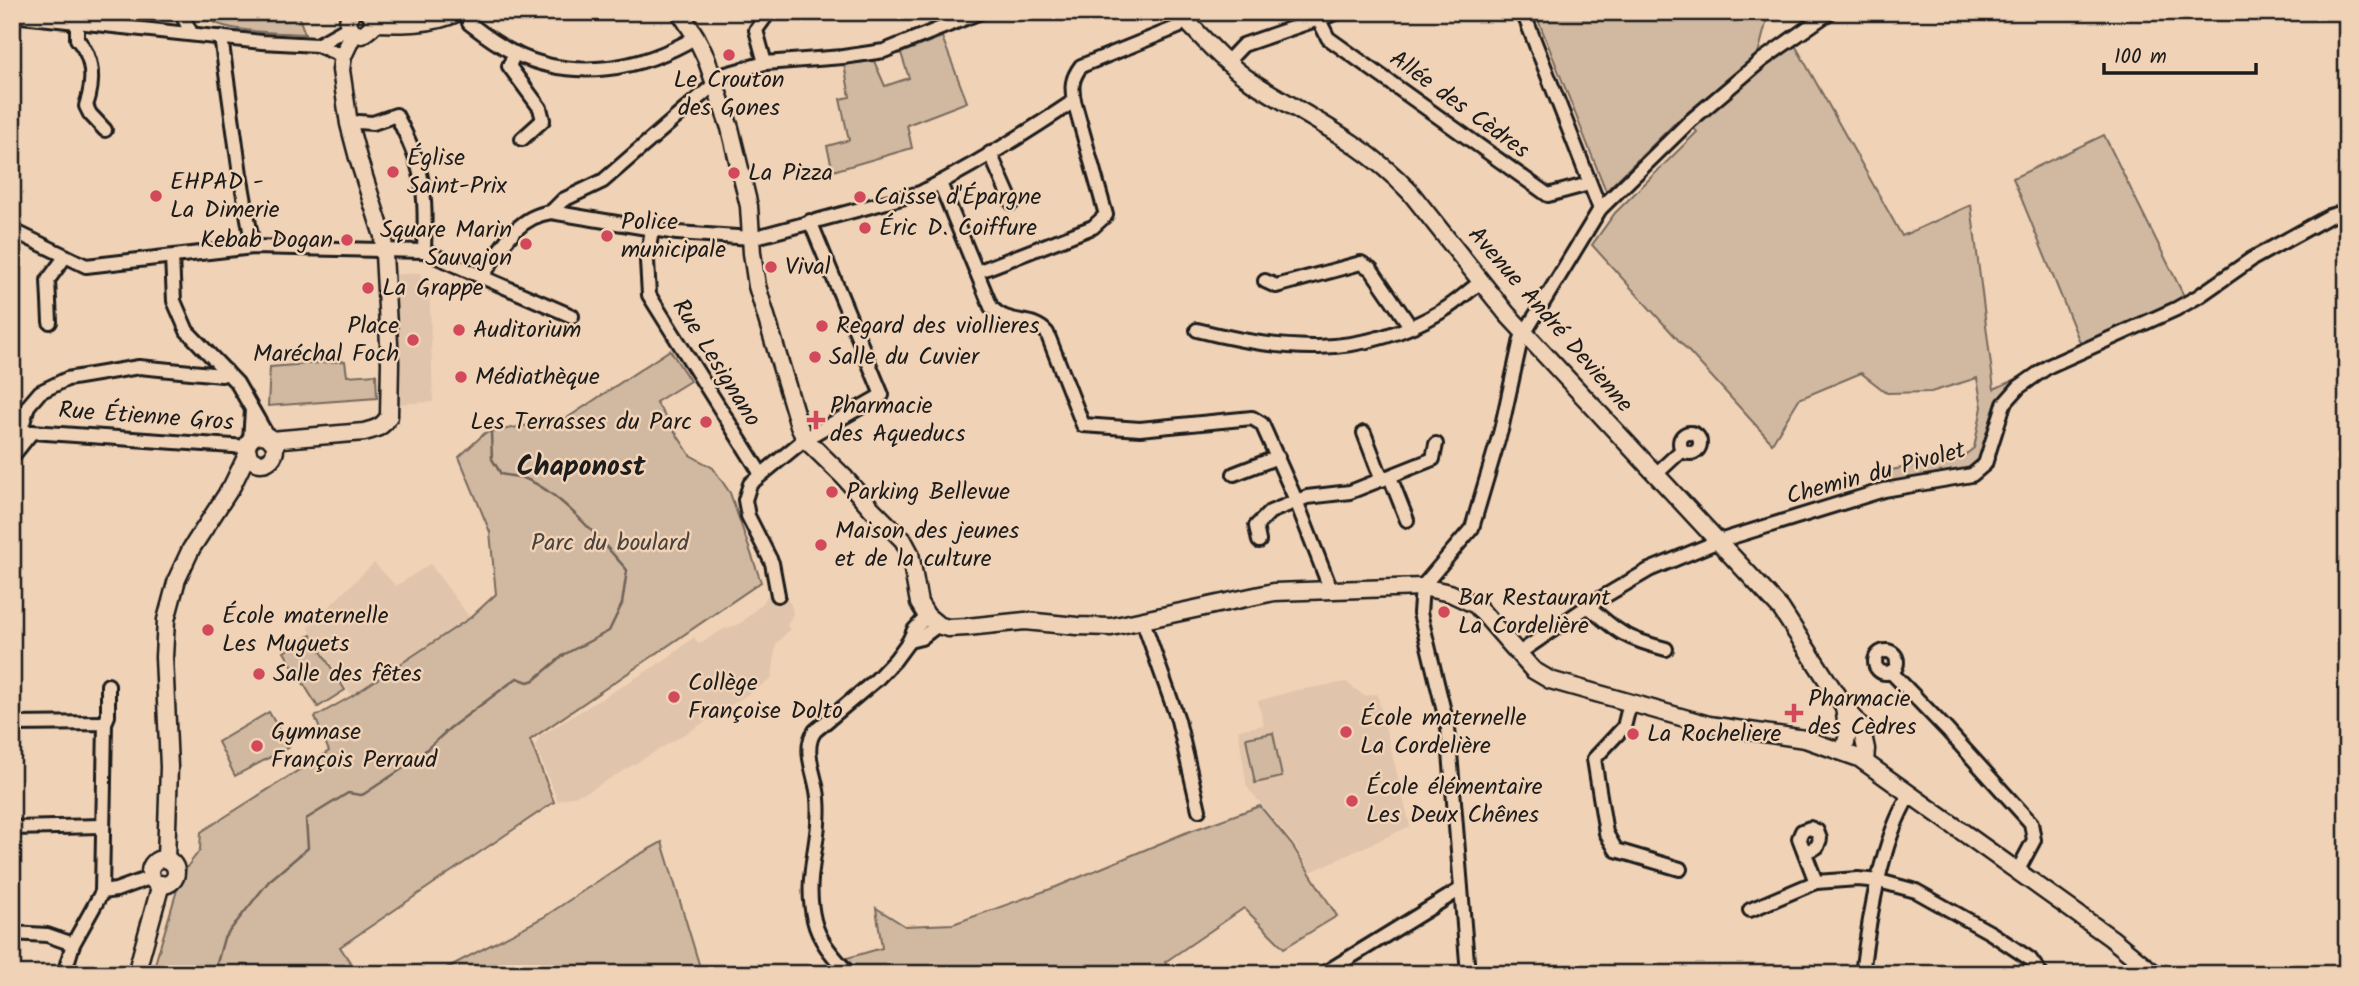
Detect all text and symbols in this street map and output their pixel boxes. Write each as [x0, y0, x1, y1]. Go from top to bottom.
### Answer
scale bar [2104, 32, 2256, 76]
street label: Allée des Cèdres [1380, 41, 1538, 169]
text: 100 m [2114, 41, 2167, 74]
marker: Le Crouton des Gones [721, 47, 737, 63]
place label: Le Crouton des Gones [673, 61, 785, 128]
place label: Église Saint-Prix [407, 139, 507, 206]
place label: La Pizza [748, 154, 833, 193]
place label: EHPAD - La Dimerie [170, 163, 280, 230]
marker: Église Saint-Prix [385, 164, 401, 180]
marker: La Pizza [726, 165, 742, 181]
place label: Caisse d'Épargne [874, 178, 1042, 217]
marker: EHPAD - La Dimerie [148, 188, 164, 204]
marker: Caisse d'Épargne [852, 189, 868, 205]
place label: Police municipale [621, 203, 726, 270]
place label: Éric D. Coiffure [879, 209, 1037, 248]
place label: Square Marin Sauvajon [380, 211, 512, 278]
street label: Avenue André Devienne [1458, 218, 1643, 422]
marker: Éric D. Coiffure [857, 220, 873, 236]
place label: Kebab Dogan [200, 221, 333, 260]
marker: Police municipale [599, 228, 615, 244]
marker: Kebab Dogan [339, 232, 355, 248]
marker: Square Marin Sauvajon [518, 236, 534, 252]
place label: Vival [785, 248, 831, 287]
marker: Vival [763, 259, 779, 275]
place label: La Grappe [382, 269, 484, 308]
marker: La Grappe [360, 280, 376, 296]
street label: Rue Lesignano [661, 291, 771, 435]
place label: Place Maréchal Foch [253, 307, 399, 374]
place label: Regard des viollieres [836, 307, 1040, 346]
place label: Auditorium [473, 311, 581, 350]
marker: Regard des viollieres [814, 318, 830, 334]
marker: Auditorium [451, 322, 467, 338]
marker: Place Maréchal Foch [405, 332, 421, 348]
place label: Salle du Cuvier [829, 338, 981, 377]
marker: Salle du Cuvier [807, 349, 823, 365]
place label: Médiathèque [475, 358, 600, 397]
marker: Médiathèque [453, 369, 469, 385]
place label: Pharmacie des Aqueducs [830, 387, 965, 454]
street label: Rue Étienne Gros [57, 391, 235, 443]
place label: Les Terrasses du Parc [470, 403, 692, 442]
marker: Pharmacie des Aqueducs [808, 412, 824, 428]
marker: Les Terrasses du Parc [698, 414, 714, 430]
street label: Chemin du Pivolet [1782, 431, 1971, 517]
district label: Chaponost [516, 445, 646, 490]
place label: Parking Bellevue [846, 473, 1010, 512]
marker: Parking Bellevue [824, 484, 840, 500]
place label: Maison des jeunes et de la culture [835, 512, 1019, 579]
park label: Parc du boulard [531, 524, 690, 563]
marker: Maison des jeunes et de la culture [813, 537, 829, 553]
place label: Bar Restaurant La Cordelière [1458, 579, 1611, 646]
place label: École maternelle Les Muguets [222, 597, 389, 664]
marker: Bar Restaurant La Cordelière [1436, 604, 1452, 620]
marker: École maternelle Les Muguets [200, 622, 216, 638]
place label: Salle des fêtes [273, 655, 422, 694]
place label: Collège Françoise Dolto [688, 664, 843, 731]
marker: Salle des fêtes [251, 666, 267, 682]
place label: Pharmacie des Cèdres [1808, 680, 1916, 747]
marker: Collège Françoise Dolto [666, 689, 682, 705]
place label: École maternelle La Cordelière [1360, 699, 1527, 766]
marker: Pharmacie des Cèdres [1786, 705, 1802, 721]
place label: Gymnase François Perraud [271, 713, 438, 780]
place label: La Rocheliere [1647, 715, 1782, 754]
marker: École maternelle La Cordelière [1338, 724, 1354, 740]
marker: La Rocheliere [1625, 726, 1641, 742]
marker: Gymnase François Perraud [249, 738, 265, 754]
place label: École élémentaire Les Deux Chênes [1366, 768, 1543, 835]
marker: École élémentaire Les Deux Chênes [1344, 793, 1360, 809]

